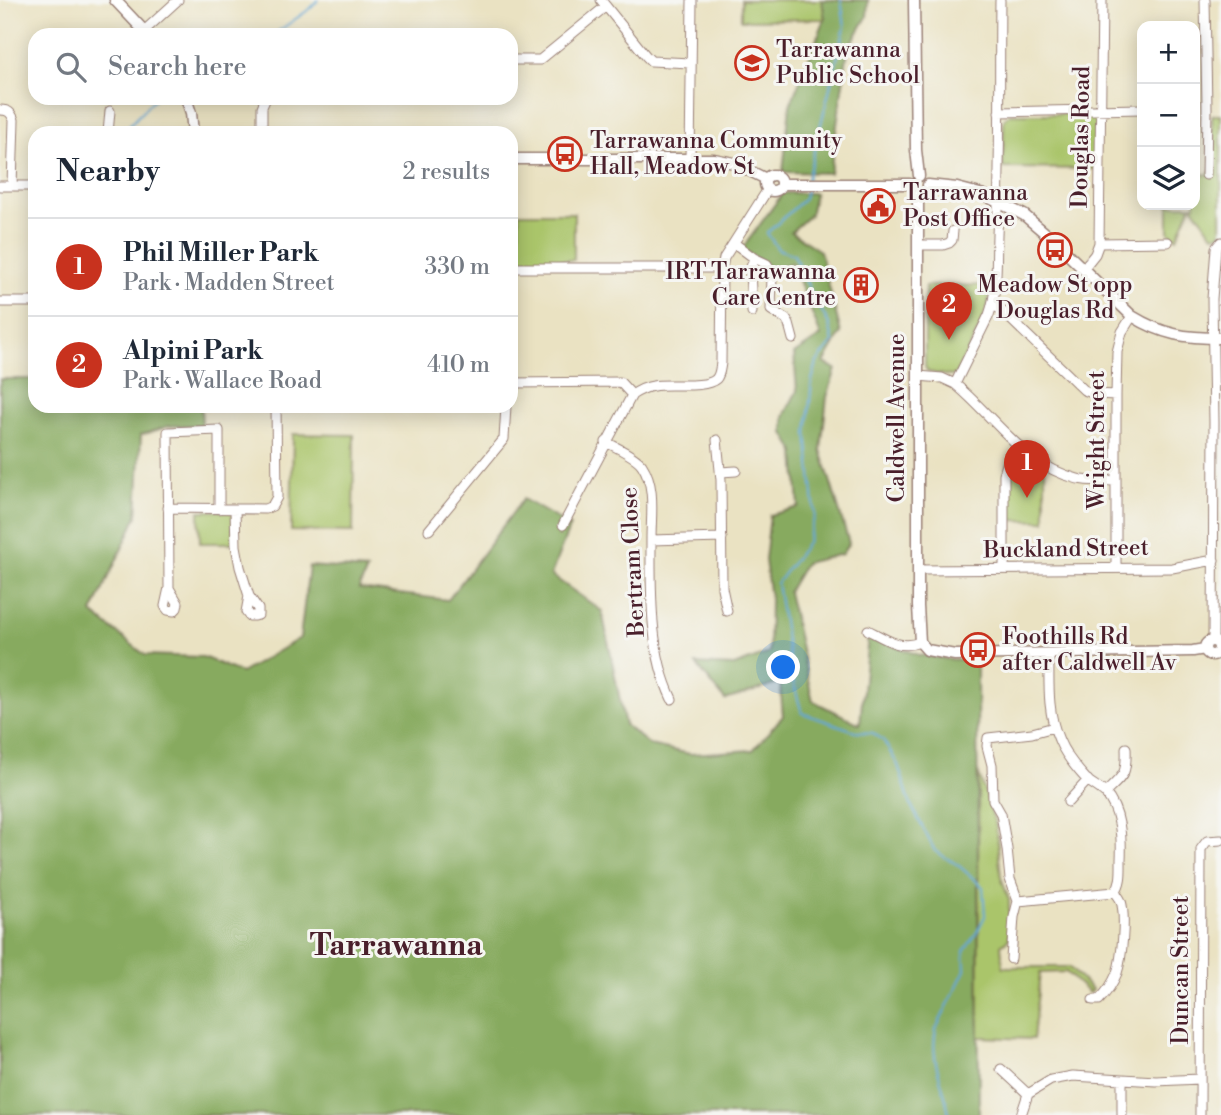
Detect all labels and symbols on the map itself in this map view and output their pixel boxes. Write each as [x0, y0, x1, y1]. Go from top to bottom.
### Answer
place label: Tarrawanna Public School [776, 36, 920, 90]
school or university icon: Tarrawanna Public School [733, 44, 771, 82]
street label: Douglas Road [1066, 66, 1096, 208]
place label: Tarrawanna Community Hall, Meadow St [590, 127, 843, 181]
bus stop icon: Tarrawanna Community Hall, Meadow St [546, 135, 584, 173]
place label: Tarrawanna Post Office [903, 179, 1028, 233]
public building icon: Tarrawanna Post Office [859, 187, 897, 225]
bus stop icon: Meadow St opp Douglas Rd [1036, 231, 1074, 269]
place label: IRT Tarrawanna Care Centre [666, 258, 836, 312]
building icon: IRT Tarrawanna Care Centre [842, 266, 880, 304]
place label: Meadow St opp Douglas Rd [977, 271, 1133, 325]
pin: 2 [926, 282, 972, 340]
street label: Caldwell Avenue [883, 333, 911, 503]
street label: Wright Street [1083, 371, 1111, 510]
pin: 1 [1004, 440, 1050, 498]
street label: Bertram Close [615, 486, 651, 639]
street label: Buckland Street [982, 534, 1149, 564]
place label: Foothills Rd after Caldwell Av [1002, 623, 1177, 677]
bus stop icon: Foothills Rd after Caldwell Av [959, 631, 997, 669]
your location [766, 650, 800, 684]
street label: Duncan Street [1167, 896, 1195, 1044]
district label: Tarrawanna [310, 927, 483, 965]

